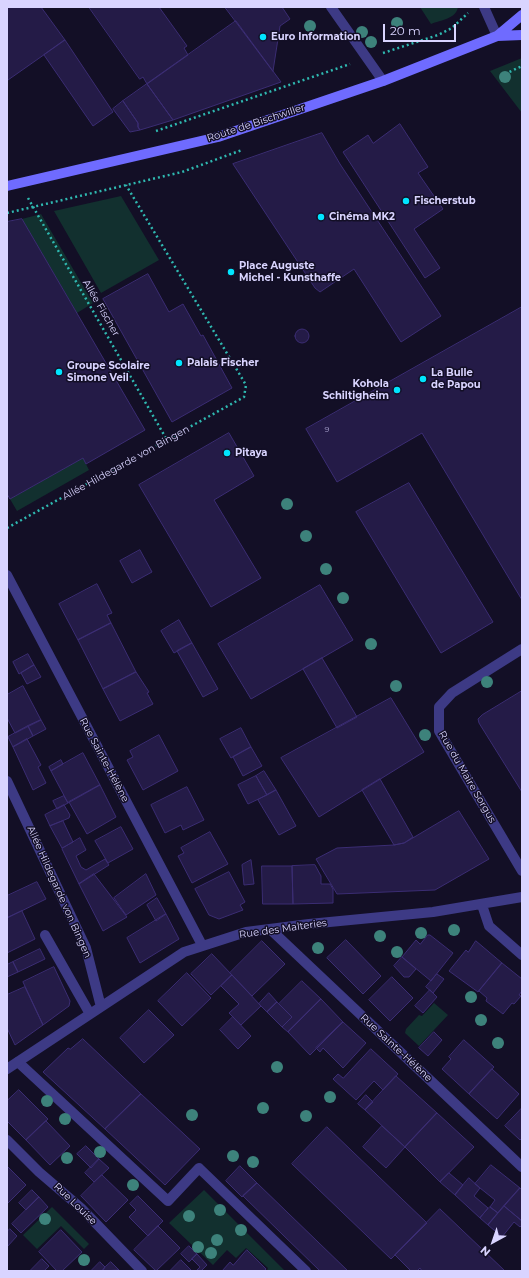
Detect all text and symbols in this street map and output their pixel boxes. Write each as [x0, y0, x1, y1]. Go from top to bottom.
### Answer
scale bar [385, 16, 458, 42]
text: 20 m [390, 23, 421, 38]
place label: Euro Information [271, 31, 360, 43]
marker: Euro Information [258, 32, 268, 42]
street label: Route de Bischwiller [205, 101, 307, 145]
place label: Fischerstub [414, 195, 476, 207]
marker: Fischerstub [401, 196, 411, 206]
place label: Cinéma MK2 [329, 211, 395, 223]
marker: Cinéma MK2 [316, 212, 326, 222]
place label: Place Auguste Michel - Kunsthaffe [239, 260, 341, 284]
marker: Place Auguste Michel - Kunsthaffe [226, 267, 236, 277]
street label: Allée Fischer [80, 277, 122, 339]
place label: Palais Fischer [187, 357, 259, 369]
marker: Palais Fischer [174, 358, 184, 368]
place label: Groupe Scolaire Simone Veil [67, 360, 150, 384]
marker: Groupe Scolaire Simone Veil [54, 367, 64, 377]
place label: La Bulle de Papou [431, 367, 481, 390]
marker: La Bulle de Papou [418, 374, 428, 384]
place label: Kohola Schiltigheim [323, 378, 389, 402]
marker: Kohola Schiltigheim [392, 385, 402, 395]
street label: Allée Hildegarde von Bingen [60, 423, 192, 503]
house number: 9 [325, 425, 329, 435]
place label: Pitaya [235, 447, 268, 459]
marker: Pitaya [222, 448, 232, 458]
street label: Rue Sainte-Hélène [77, 716, 131, 804]
street label: Rue du Maire Sorgus [436, 729, 498, 825]
street label: Allée Hildegarde von Bingen [24, 824, 94, 960]
street label: Rue des Malteries [238, 917, 328, 941]
street label: Rue Sainte-Hélène [358, 1012, 434, 1084]
street label: Rue Louise [51, 1181, 99, 1227]
north arrow [473, 1222, 513, 1262]
text: N [477, 1243, 493, 1259]

